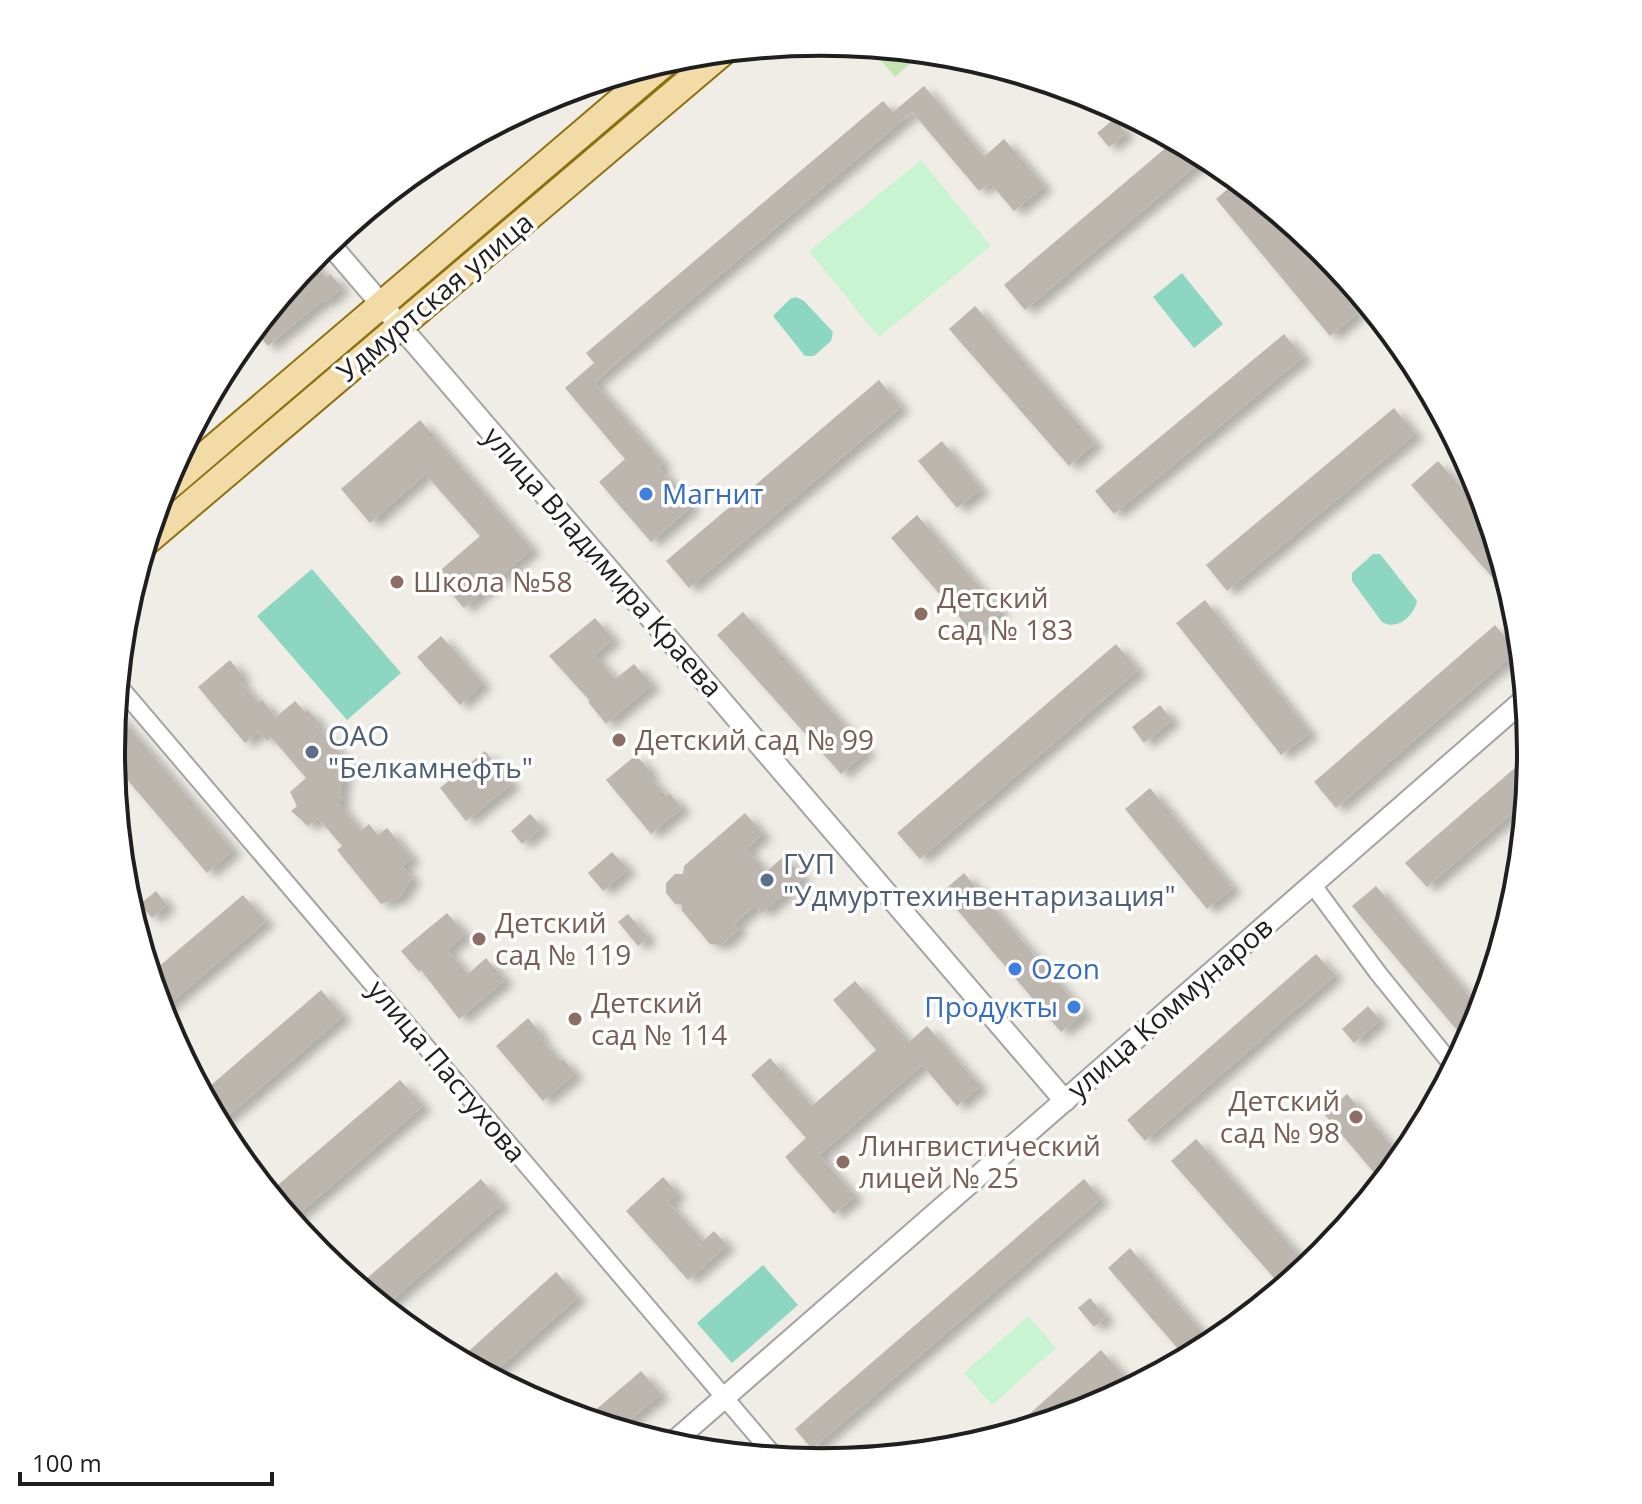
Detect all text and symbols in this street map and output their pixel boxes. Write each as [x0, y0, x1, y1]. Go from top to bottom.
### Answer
street label: Удмуртская улица [328, 203, 541, 390]
street label: улица Владимира Краева [476, 418, 732, 705]
place label: Магнит [662, 474, 764, 512]
marker: Магнит [637, 485, 655, 503]
place label: Школа №58 [413, 562, 573, 600]
marker: Школа №58 [388, 573, 406, 591]
place label: Детский сад № 183 [937, 578, 1073, 648]
marker: Детский сад № 183 [912, 605, 930, 623]
place label: ОАО "Белкамнефть" [328, 716, 533, 786]
place label: Детский сад № 99 [635, 720, 874, 758]
marker: Детский сад № 99 [610, 731, 628, 749]
marker: ОАО "Белкамнефть" [303, 743, 321, 761]
place label: ГУП "Удмурттехинвентаризация" [783, 844, 1176, 914]
marker: ГУП "Удмурттехинвентаризация" [758, 871, 776, 889]
place label: Детский сад № 119 [495, 903, 631, 973]
street label: улица Коммунаров [1059, 907, 1280, 1107]
marker: Детский сад № 119 [470, 930, 488, 948]
place label: Ozon [1031, 949, 1100, 987]
marker: Ozon [1006, 960, 1024, 978]
street label: улица Пастухова [360, 971, 536, 1170]
place label: Детский сад № 114 [591, 983, 727, 1053]
place label: Продукты [924, 987, 1058, 1025]
marker: Продукты [1065, 998, 1083, 1016]
marker: Детский сад № 114 [566, 1010, 584, 1028]
place label: Детский сад № 98 [1220, 1081, 1340, 1151]
marker: Детский сад № 98 [1347, 1108, 1365, 1126]
place label: Лингвистический лицей № 25 [859, 1126, 1101, 1196]
marker: Лингвистический лицей № 25 [834, 1153, 852, 1171]
scale bar [20, 1436, 272, 1486]
text: 100 m [32, 1446, 102, 1479]

